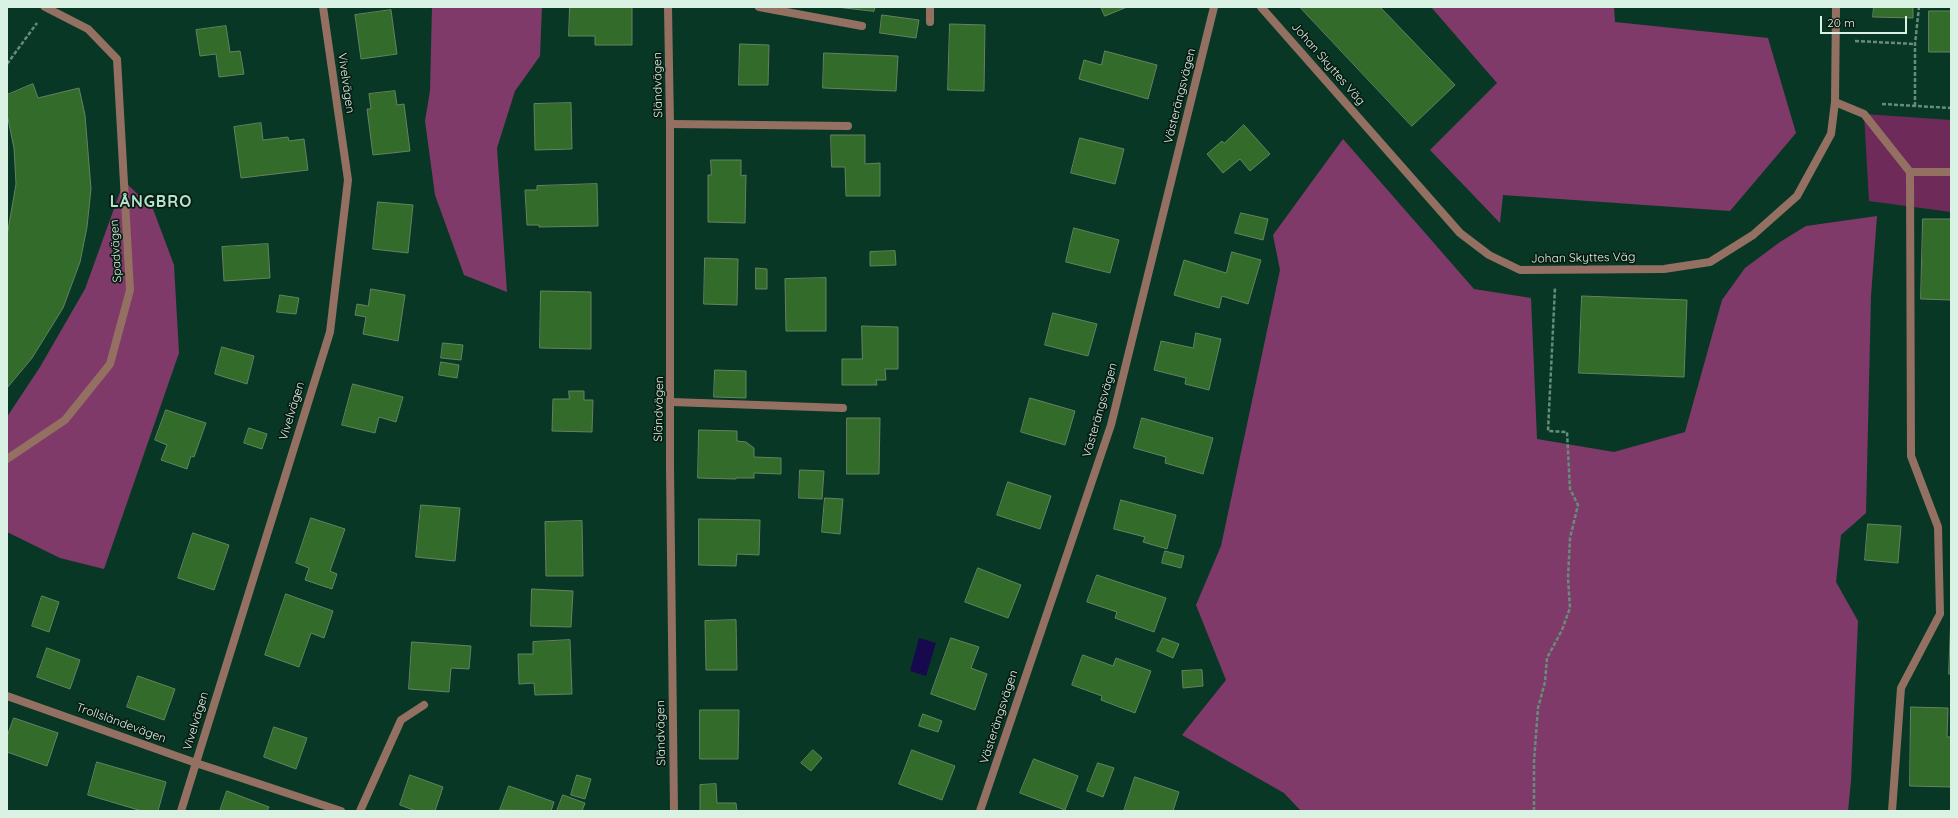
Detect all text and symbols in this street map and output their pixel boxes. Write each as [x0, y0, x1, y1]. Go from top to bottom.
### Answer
scale bar [1822, 8, 1909, 34]
text: 20 m [1827, 15, 1855, 30]
street label: Johan Skyttes Väg [1288, 20, 1368, 108]
street label: Västerängsvägen [1161, 47, 1199, 145]
street label: Vivelvägen [335, 52, 357, 114]
street label: Sländvägen [650, 52, 666, 118]
district label: LÅNGBRO [110, 192, 192, 212]
street label: Spadvägen [107, 219, 125, 283]
street label: Johan Skyttes Väg [1531, 250, 1635, 266]
street label: Västerängsvägen [1080, 361, 1120, 459]
street label: Sländvägen [651, 376, 667, 442]
street label: Vivelvägen [276, 380, 308, 442]
street label: Västerängsvägen [977, 668, 1021, 766]
street label: Vivelvägen [180, 690, 212, 752]
street label: Trollsländevägen [74, 700, 168, 746]
street label: Sländvägen [653, 700, 669, 766]

